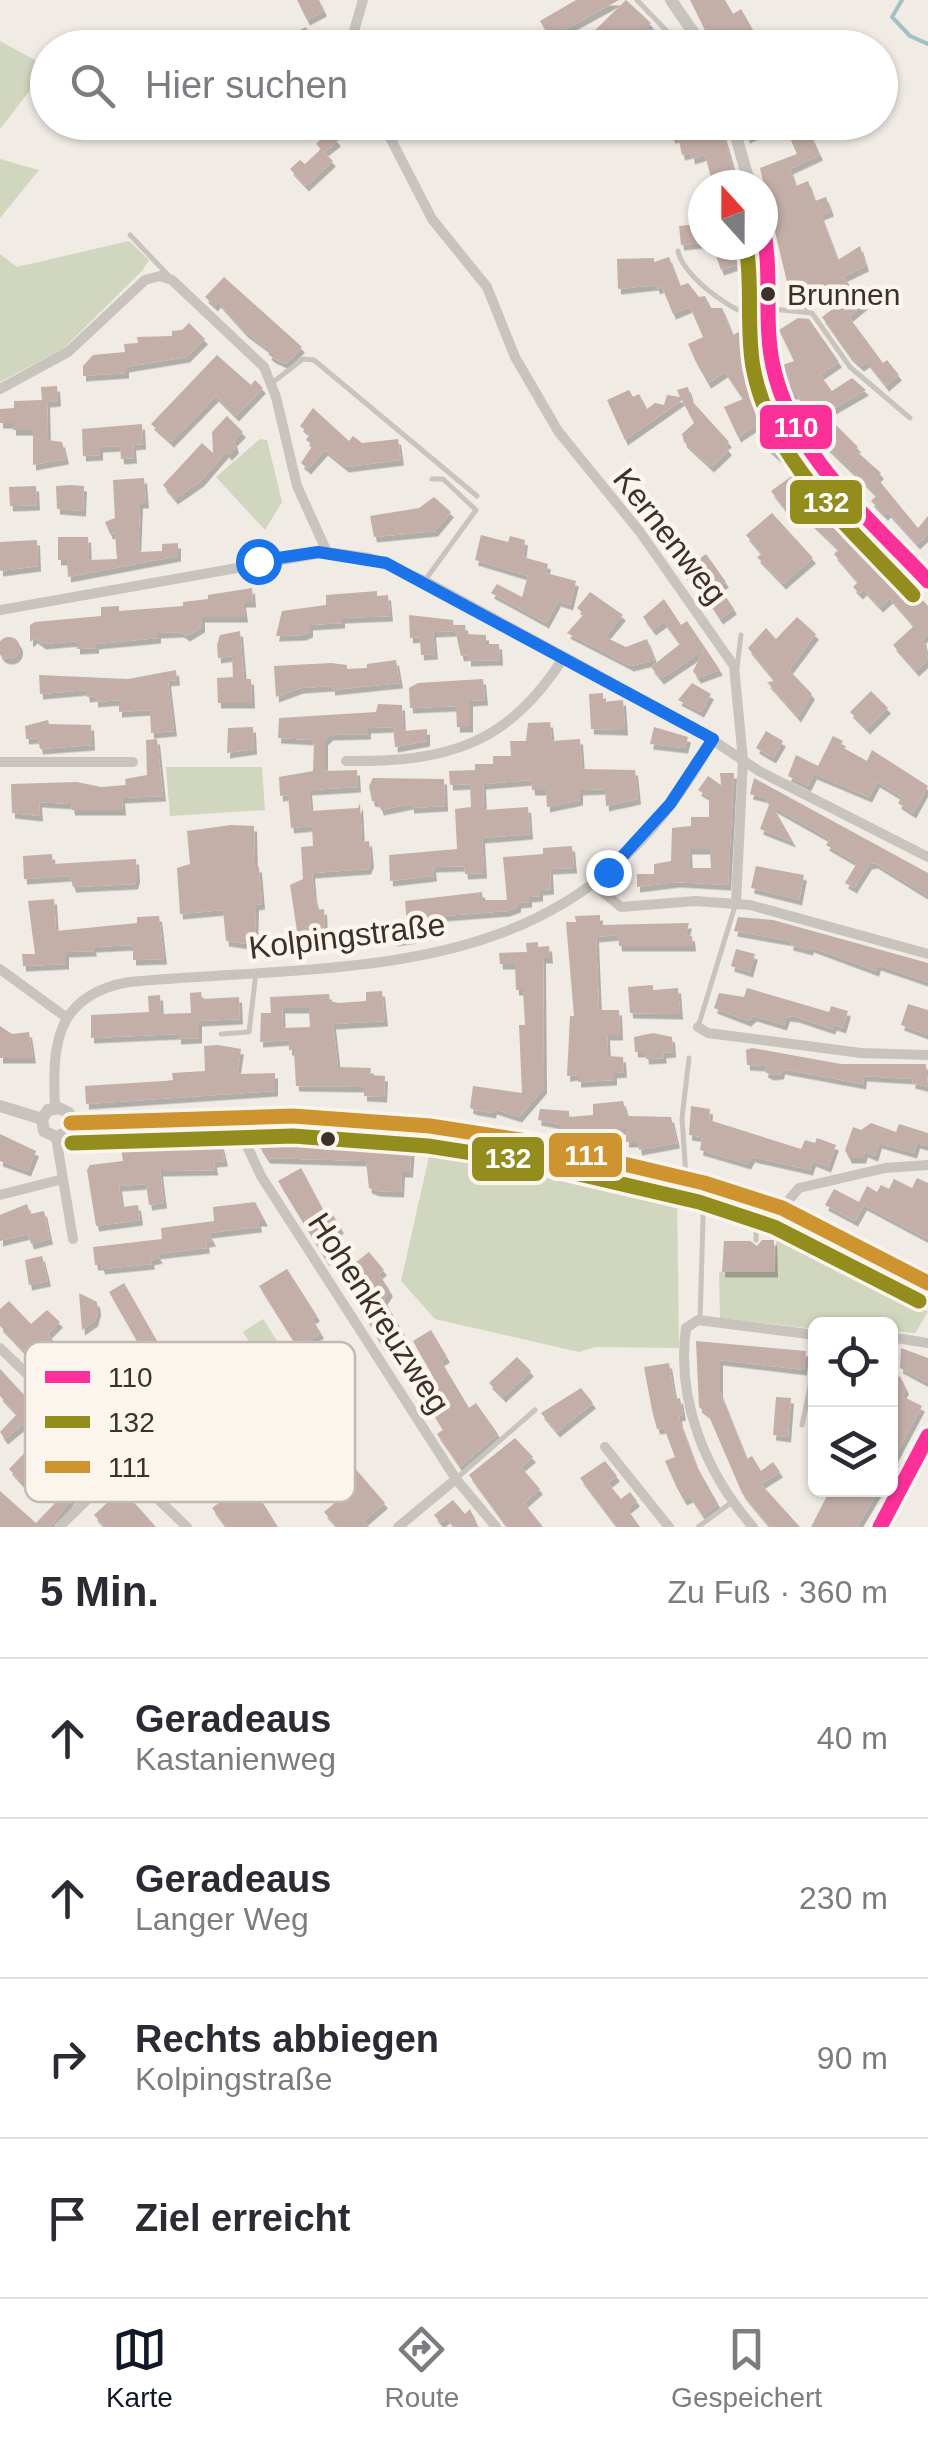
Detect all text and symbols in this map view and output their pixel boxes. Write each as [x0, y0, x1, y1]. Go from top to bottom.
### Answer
search box [30, 30, 898, 140]
icon: search [65, 58, 120, 113]
text: Hier suchen [145, 64, 348, 106]
north arrow [688, 170, 778, 260]
place label: Brunnen [787, 278, 900, 311]
marker: Brunnen [758, 284, 778, 304]
line badge: 110 [758, 403, 834, 451]
text: 110 [773, 412, 819, 443]
street label: Kernenweg [606, 461, 734, 611]
line badge: 132 [788, 478, 864, 526]
text: 132 [803, 487, 849, 518]
route start [236, 539, 282, 585]
route end [586, 850, 632, 896]
street label: Kolpingstraße [247, 906, 447, 966]
unlabelled marker [318, 1129, 338, 1149]
line badge: 111 [547, 1131, 624, 1179]
line badge: 132 [470, 1135, 546, 1183]
text: 111 [564, 1140, 608, 1171]
text: 132 [485, 1143, 531, 1174]
street label: Hohenkreuzweg [301, 1206, 457, 1420]
map controls [808, 1317, 898, 1497]
button: locate [808, 1317, 898, 1407]
legend [25, 1342, 355, 1502]
text: 110 [108, 1362, 153, 1393]
text: 132 [108, 1407, 155, 1438]
button: layers [808, 1407, 898, 1497]
text: 111 [108, 1452, 151, 1483]
text: 5 Min. [40, 1568, 159, 1615]
text: Zu Fuß · 360 m [668, 1574, 888, 1610]
text: Geradeaus [135, 1698, 331, 1740]
icon: ahead [40, 1711, 95, 1766]
text: 40 m [817, 1720, 888, 1756]
text: Kastanienweg [135, 1741, 336, 1777]
text: Geradeaus [135, 1858, 331, 1900]
icon: ahead [40, 1871, 95, 1926]
text: 230 m [799, 1880, 888, 1916]
text: Langer Weg [135, 1901, 309, 1937]
text: Rechts abbiegen [135, 2018, 439, 2060]
icon: right [40, 2031, 95, 2086]
text: 90 m [817, 2040, 888, 2076]
text: Kolpingstraße [135, 2061, 332, 2097]
icon: arrive [40, 2191, 95, 2246]
text: Ziel erreicht [135, 2197, 350, 2239]
tab: Karte [106, 2322, 173, 2414]
tab: Route [385, 2322, 459, 2414]
tab: Gespeichert [671, 2322, 822, 2414]

